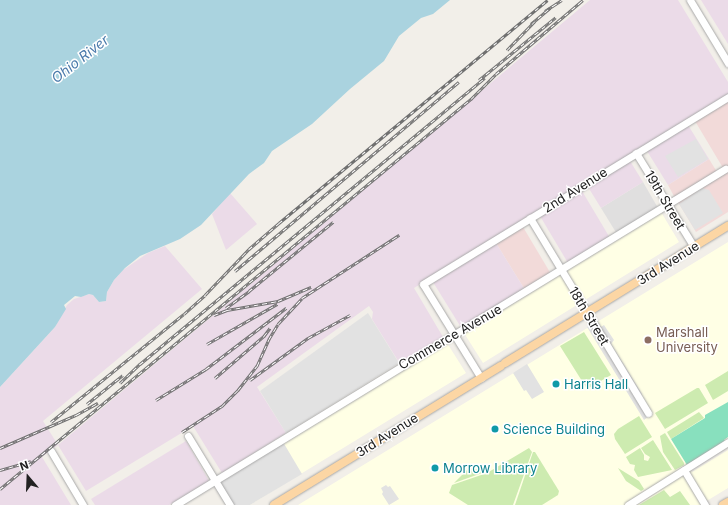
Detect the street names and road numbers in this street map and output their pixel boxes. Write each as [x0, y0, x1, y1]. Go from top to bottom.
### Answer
street label: 2nd Avenue [540, 164, 610, 216]
street label: 19th Street [641, 168, 689, 232]
street label: 3rd Avenue [634, 238, 702, 288]
street label: 18th Street [565, 284, 613, 348]
street label: Commerce Avenue [396, 301, 504, 373]
street label: 3rd Avenue [353, 410, 421, 460]

